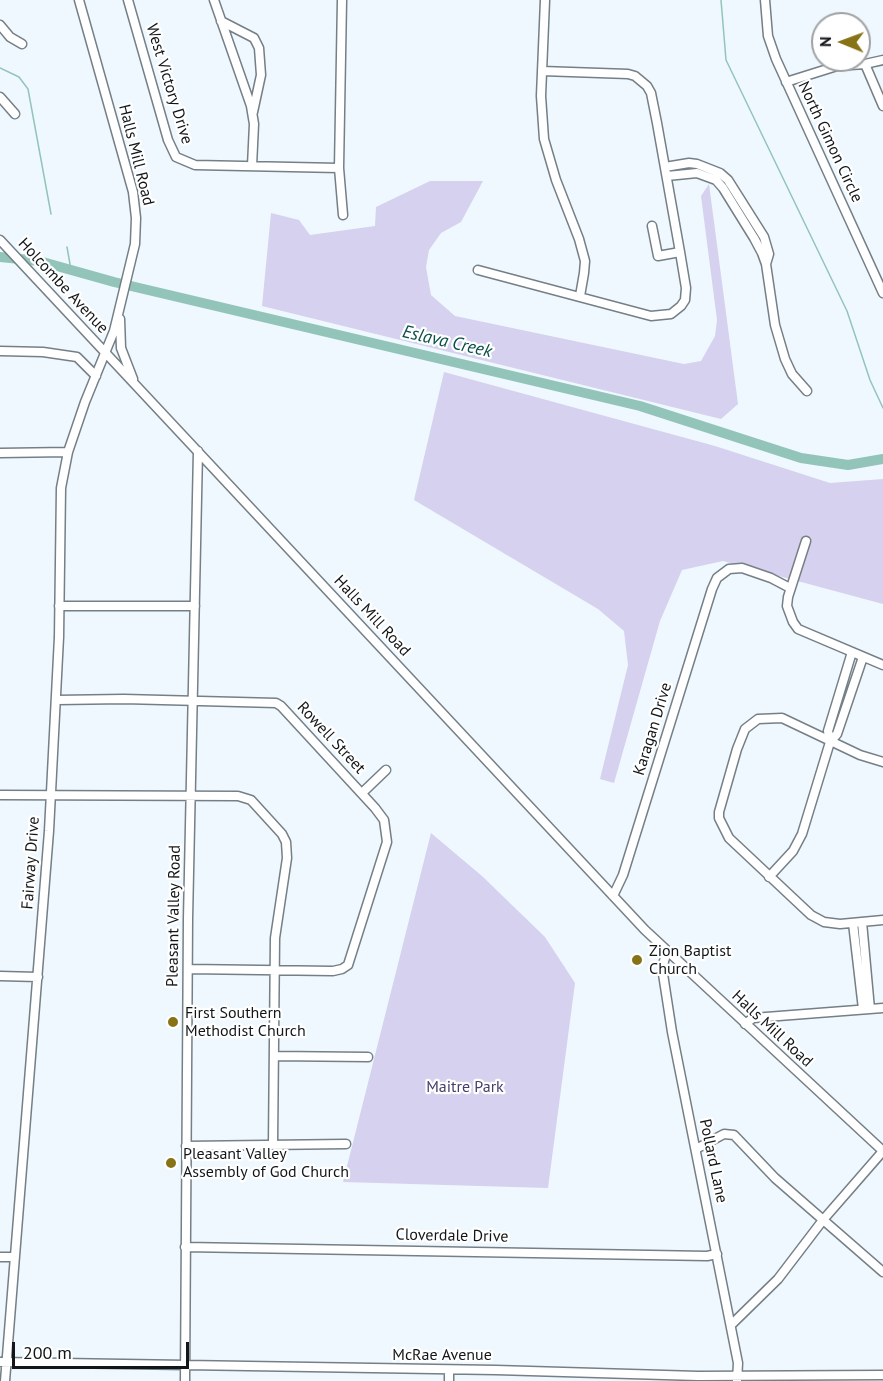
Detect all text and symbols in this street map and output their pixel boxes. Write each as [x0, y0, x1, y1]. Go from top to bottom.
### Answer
north arrow [811, 12, 871, 72]
street label: West Victory Drive [142, 22, 196, 146]
text: N [815, 36, 835, 47]
street label: North Gimon Circle [794, 78, 866, 206]
street label: Halls Mill Road [114, 102, 158, 208]
street label: Holcombe Avenue [14, 234, 112, 338]
water label: Eslava Creek [400, 321, 494, 363]
street label: Halls Mill Road [330, 572, 414, 660]
street label: Karagan Drive [630, 680, 676, 778]
street label: Rowell Street [293, 698, 369, 778]
street label: Fairway Drive [18, 816, 44, 910]
street label: Pleasant Valley Road [163, 845, 185, 987]
place label: Zion Baptist Church [649, 941, 731, 979]
marker: Zion Baptist Church [630, 953, 644, 967]
street label: Halls Mill Road [728, 987, 816, 1071]
place label: First Southern Methodist Church [185, 1003, 306, 1041]
marker: First Southern Methodist Church [166, 1015, 180, 1029]
park label: Maitre Park [426, 1077, 504, 1097]
street label: Pollard Lane [695, 1117, 731, 1205]
place label: Pleasant Valley Assembly of God Church [183, 1144, 349, 1182]
marker: Pleasant Valley Assembly of God Church [164, 1156, 178, 1170]
street label: Cloverdale Drive [395, 1225, 509, 1247]
scale bar [15, 1330, 192, 1368]
text: 200 m [23, 1341, 72, 1364]
street label: McRae Avenue [392, 1345, 492, 1365]

